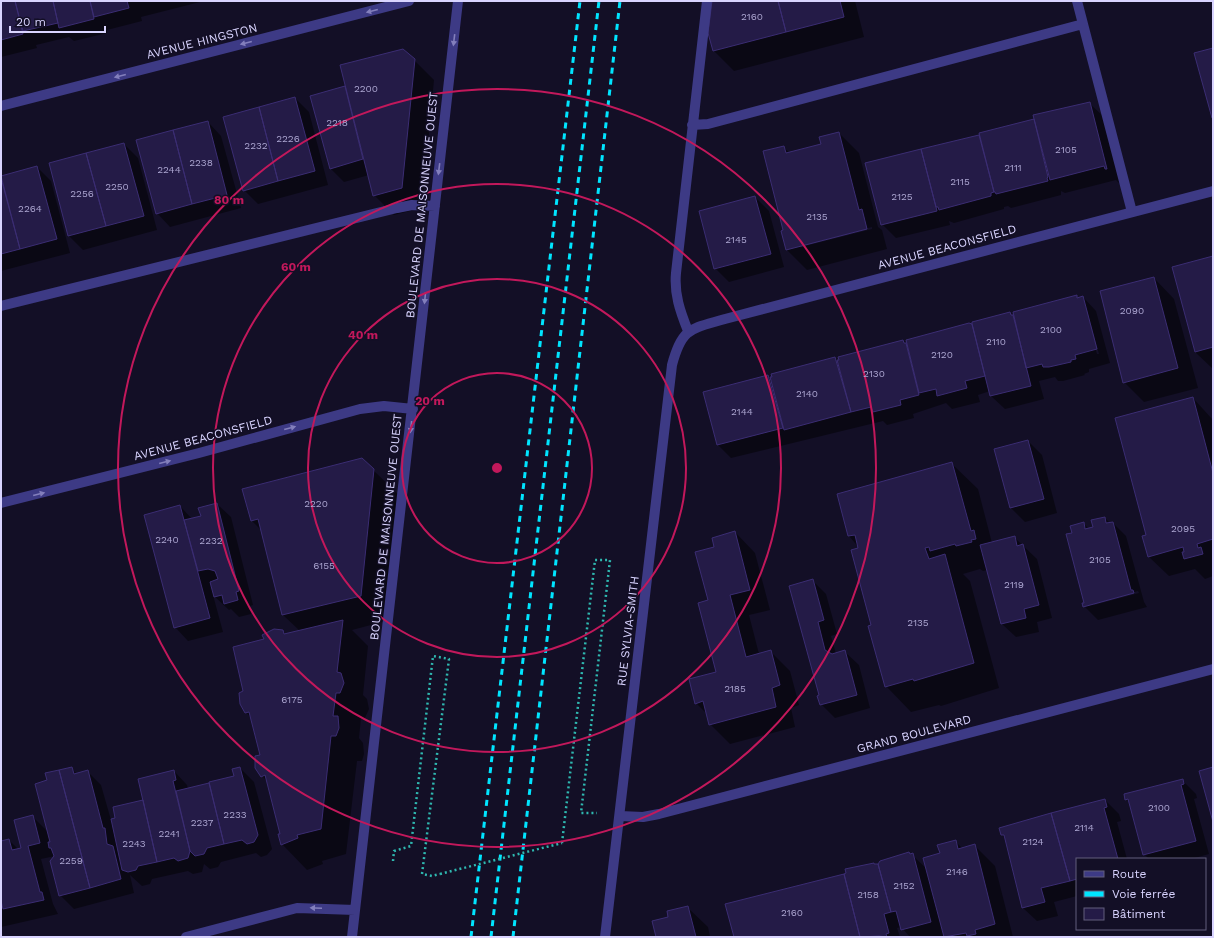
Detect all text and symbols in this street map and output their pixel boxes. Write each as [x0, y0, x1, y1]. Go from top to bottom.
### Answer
scale bar [10, 8, 105, 34]
one-way arrow [365, 8, 378, 14]
house number: 2160 [741, 11, 763, 22]
text: 20 m [16, 15, 46, 29]
street label: AVENUE HINGSTON [145, 20, 259, 62]
one-way arrow [450, 34, 457, 46]
one-way arrow [239, 40, 251, 46]
one-way arrow [114, 73, 126, 79]
house number: 2200 [354, 83, 378, 94]
street label: BOULEVARD DE MAISONNEUVE OUEST [403, 91, 441, 319]
house number: 2218 [326, 117, 348, 128]
house number: 2226 [276, 133, 300, 144]
house number: 2232 [244, 140, 268, 151]
house number: 2105 [1055, 144, 1077, 155]
house number: 2238 [189, 157, 213, 168]
house number: 2111 [1004, 162, 1022, 173]
one-way arrow [436, 163, 442, 175]
house number: 2244 [157, 164, 181, 175]
house number: 2115 [950, 176, 970, 187]
house number: 2250 [105, 181, 129, 192]
house number: 2256 [70, 188, 94, 199]
house number: 2125 [891, 191, 913, 202]
text: 80 m [214, 193, 244, 207]
house number: 2264 [18, 203, 42, 214]
house number: 2135 [806, 211, 828, 222]
street label: AVENUE BEACONSFIELD [876, 222, 1018, 272]
house number: 2145 [725, 234, 747, 245]
text: 60 m [281, 260, 311, 274]
one-way arrow [421, 292, 428, 304]
house number: 2090 [1120, 305, 1144, 316]
house number: 2100 [1040, 324, 1062, 335]
text: 40 m [348, 328, 378, 342]
house number: 2110 [986, 336, 1006, 347]
house number: 2120 [931, 349, 953, 360]
house number: 2130 [863, 368, 885, 379]
house number: 2140 [796, 388, 818, 399]
text: 20 m [415, 394, 445, 408]
house number: 2144 [731, 406, 753, 417]
street label: AVENUE BEACONSFIELD [132, 413, 274, 463]
street label: BOULEVARD DE MAISONNEUVE OUEST [367, 413, 405, 641]
one-way arrow [407, 421, 414, 433]
one-way arrow [285, 425, 297, 431]
one-way arrow [159, 459, 171, 465]
centre of rings [490, 461, 504, 475]
one-way arrow [33, 491, 45, 497]
house number: 2220 [304, 498, 328, 509]
house number: 2095 [1171, 523, 1195, 534]
house number: 2240 [155, 534, 179, 545]
house number: 2232 [199, 535, 223, 546]
house number: 2105 [1089, 554, 1111, 565]
house number: 6155 [313, 560, 335, 571]
street label: RUE SYLVIA-SMITH [614, 575, 642, 687]
house number: 2119 [1004, 579, 1024, 590]
house number: 2135 [907, 617, 929, 628]
house number: 2185 [724, 683, 746, 694]
house number: 6175 [281, 694, 303, 705]
street label: GRAND BOULEVARD [855, 712, 973, 756]
house number: 2100 [1148, 802, 1170, 813]
house number: 2233 [223, 809, 247, 820]
house number: 2237 [191, 817, 214, 828]
house number: 2114 [1074, 822, 1094, 833]
house number: 2241 [158, 828, 180, 839]
house number: 2124 [1022, 836, 1044, 847]
house number: 2243 [122, 838, 146, 849]
house number: 2259 [59, 855, 83, 866]
legend [1076, 858, 1206, 930]
house number: 2146 [946, 866, 968, 877]
text: Route [1112, 867, 1146, 881]
house number: 2152 [893, 880, 915, 891]
text: Voie ferrée [1112, 887, 1175, 901]
house number: 2158 [857, 889, 879, 900]
one-way arrow [310, 904, 322, 911]
house number: 2160 [781, 907, 803, 918]
text: Bâtiment [1112, 907, 1165, 921]

